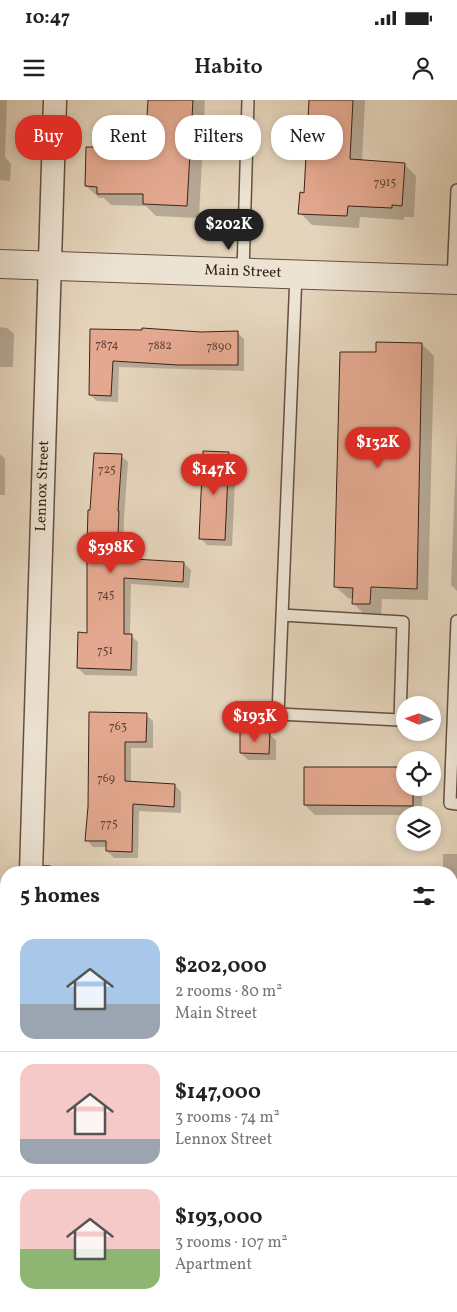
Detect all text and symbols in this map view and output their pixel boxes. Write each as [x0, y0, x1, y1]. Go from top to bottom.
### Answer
text: 10:47 [25, 5, 70, 31]
text: Habito [194, 52, 263, 83]
icon: menu [20, 54, 48, 82]
icon: person [409, 54, 437, 82]
chip: Buy [15, 115, 82, 160]
chip: Rent [92, 115, 165, 160]
chip: Filters [175, 115, 261, 160]
chip: New [271, 115, 343, 160]
house number: 7915 [374, 175, 396, 191]
pin: $202K [194, 208, 264, 251]
text: $202K [206, 214, 252, 236]
street label: Main Street [204, 260, 282, 284]
house number: 7874 [95, 337, 119, 353]
house number: 7882 [148, 338, 172, 354]
house number: 7890 [206, 339, 232, 355]
pin: $132K [343, 426, 413, 469]
text: $132K [356, 432, 400, 454]
street label: Lennox Street [31, 440, 55, 532]
pin: $147K [179, 454, 249, 496]
text: $147K [192, 459, 236, 481]
house number: 725 [98, 462, 116, 478]
pin: $398K [76, 532, 146, 574]
text: $398K [88, 537, 134, 559]
house number: 745 [97, 587, 115, 603]
house number: 751 [97, 643, 113, 659]
north arrow [396, 696, 441, 741]
map controls [396, 696, 441, 851]
pin: $193K [220, 700, 290, 743]
text: $193K [233, 706, 277, 728]
house number: 763 [109, 719, 127, 735]
button: locate [396, 751, 441, 796]
house number: 769 [97, 771, 115, 787]
button: layers [396, 806, 441, 851]
house number: 775 [100, 816, 118, 832]
text: 5 homes [20, 882, 100, 911]
icon: filters [410, 882, 438, 910]
text: $202,000 [175, 952, 267, 981]
icon: home [60, 959, 120, 1019]
text: 2 rooms · 80 m² [175, 981, 282, 1003]
text: Main Street [175, 1003, 257, 1025]
text: $147,000 [175, 1078, 261, 1107]
icon: home [60, 1084, 120, 1144]
text: 3 rooms · 74 m² [175, 1107, 280, 1129]
text: Lennox Street [175, 1129, 272, 1151]
text: $193,000 [175, 1203, 263, 1232]
icon: home [60, 1209, 120, 1269]
text: 3 rooms · 107 m² [175, 1232, 288, 1254]
text: Apartment [175, 1254, 252, 1276]

